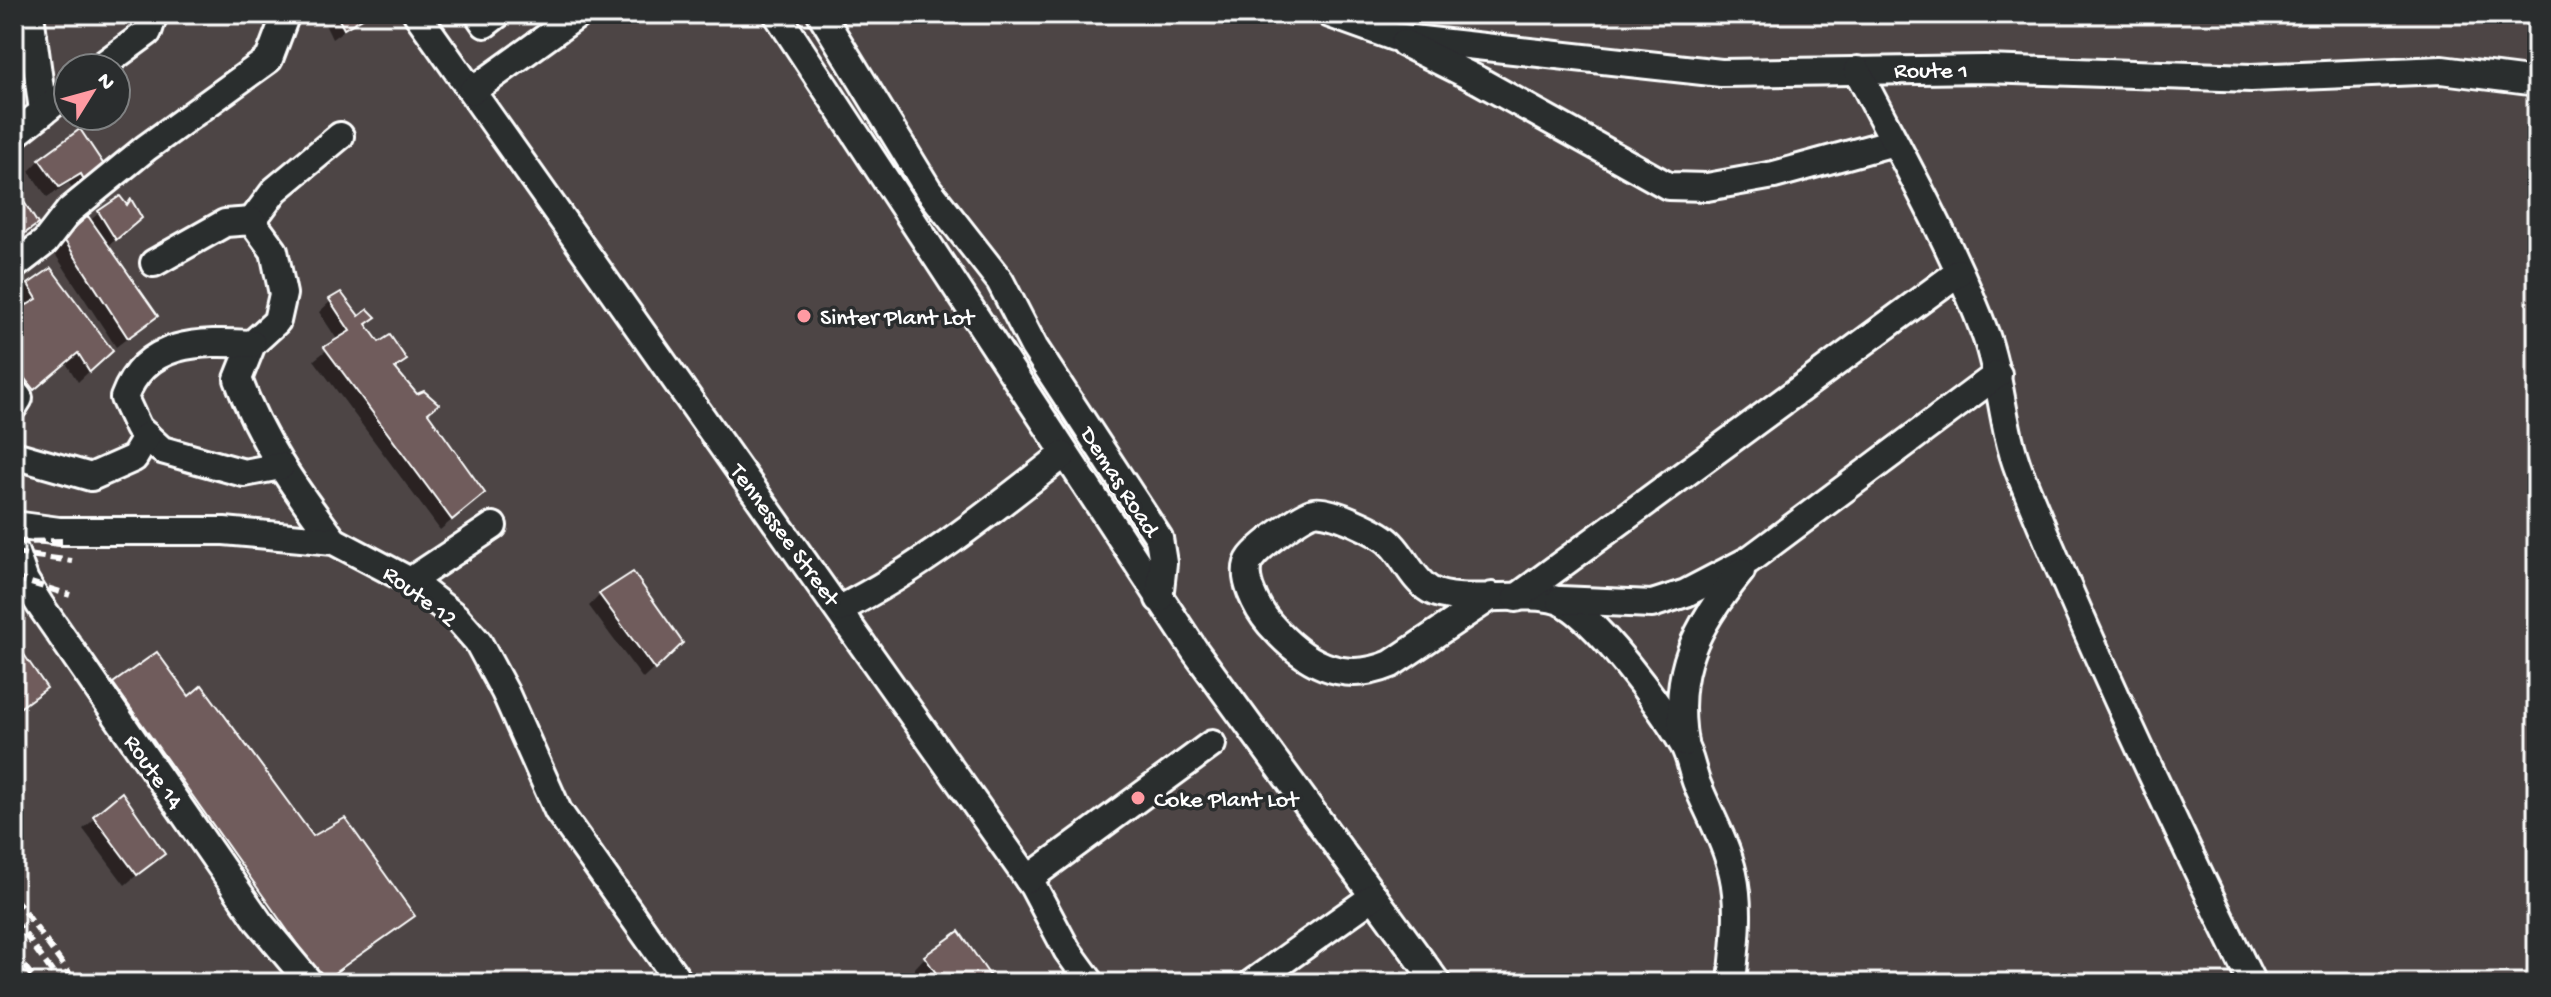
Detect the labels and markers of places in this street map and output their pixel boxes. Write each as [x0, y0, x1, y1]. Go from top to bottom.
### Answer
place label: Sinter Plant Lot [820, 305, 976, 334]
marker: Sinter Plant Lot [795, 307, 813, 325]
place label: Coke Plant Lot [1154, 787, 1300, 816]
marker: Coke Plant Lot [1129, 789, 1147, 807]

